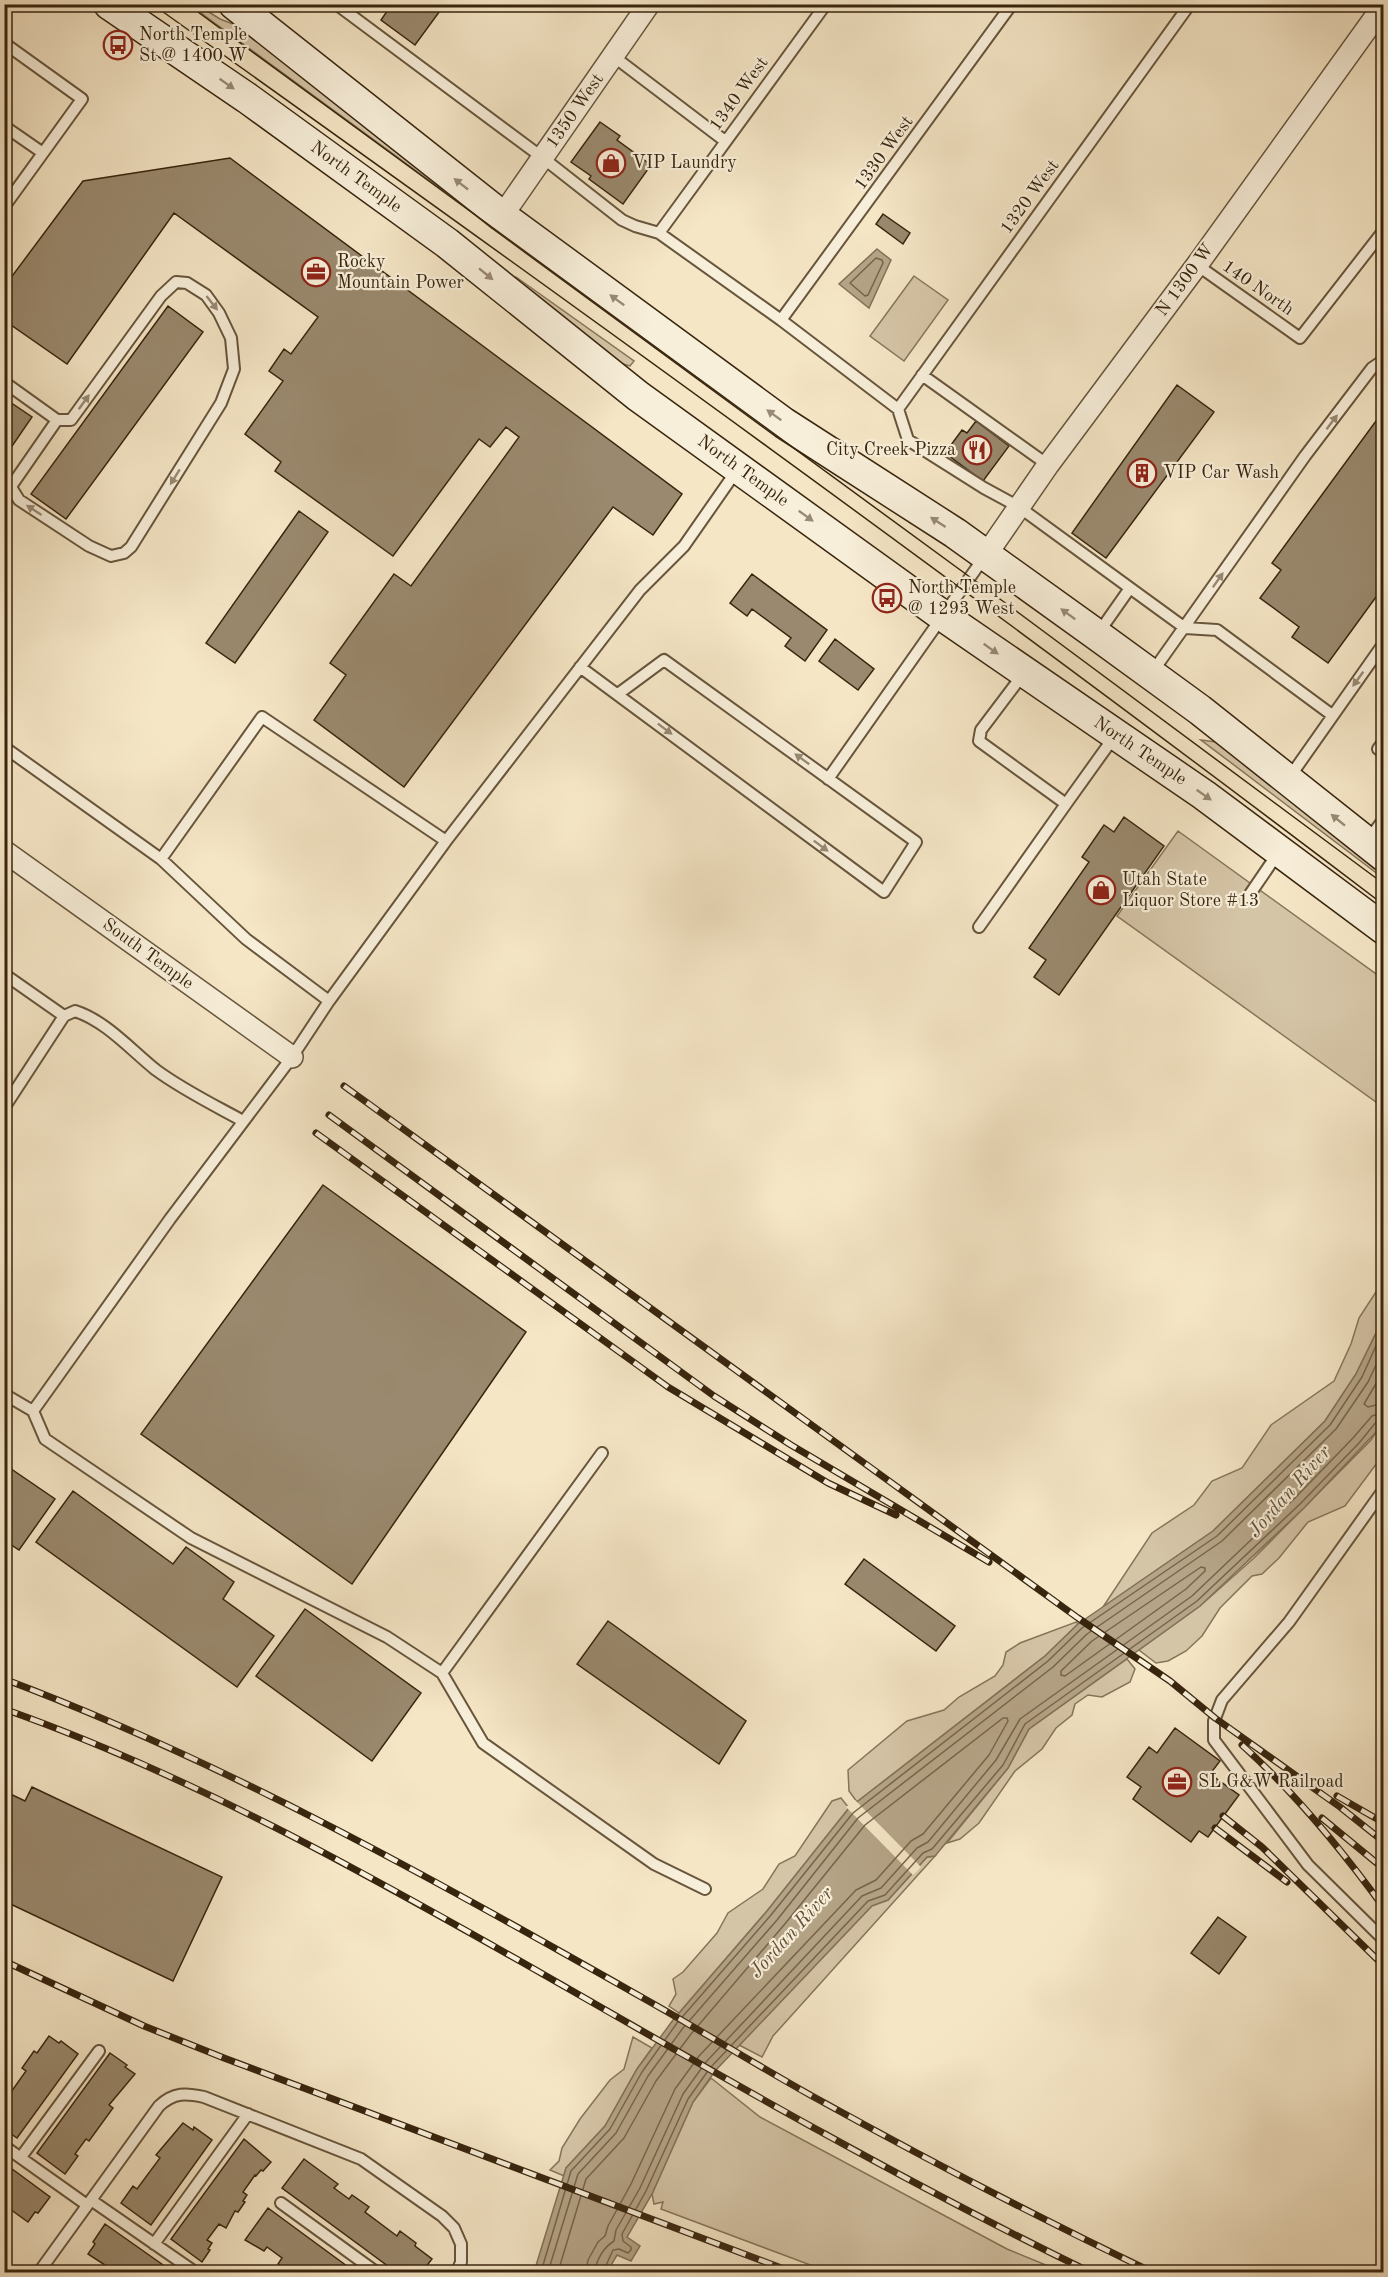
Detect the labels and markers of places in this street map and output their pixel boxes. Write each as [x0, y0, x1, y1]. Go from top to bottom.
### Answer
place label: North Temple St @ 1400 W [139, 26, 247, 65]
bus stop icon: North Temple St @ 1400 W [102, 29, 134, 61]
shop icon: VIP Laundry [595, 147, 627, 179]
place label: VIP Laundry [632, 154, 737, 172]
place label: Rocky Mountain Power [337, 253, 464, 292]
office icon: Rocky Mountain Power [300, 256, 332, 288]
restaurant icon: City Creek Pizza [961, 434, 993, 466]
place label: City Creek Pizza [826, 441, 956, 459]
building icon: VIP Car Wash [1126, 457, 1158, 489]
place label: VIP Car Wash [1163, 464, 1279, 482]
place label: North Temple @ 1293 West [908, 579, 1016, 618]
bus stop icon: North Temple @ 1293 West [871, 582, 903, 614]
place label: Utah State Liquor Store #13 [1122, 871, 1259, 910]
shop icon: Utah State Liquor Store #13 [1085, 874, 1117, 906]
office icon: SL G&W Railroad [1161, 1766, 1193, 1798]
place label: SL G&W Railroad [1198, 1773, 1344, 1791]

